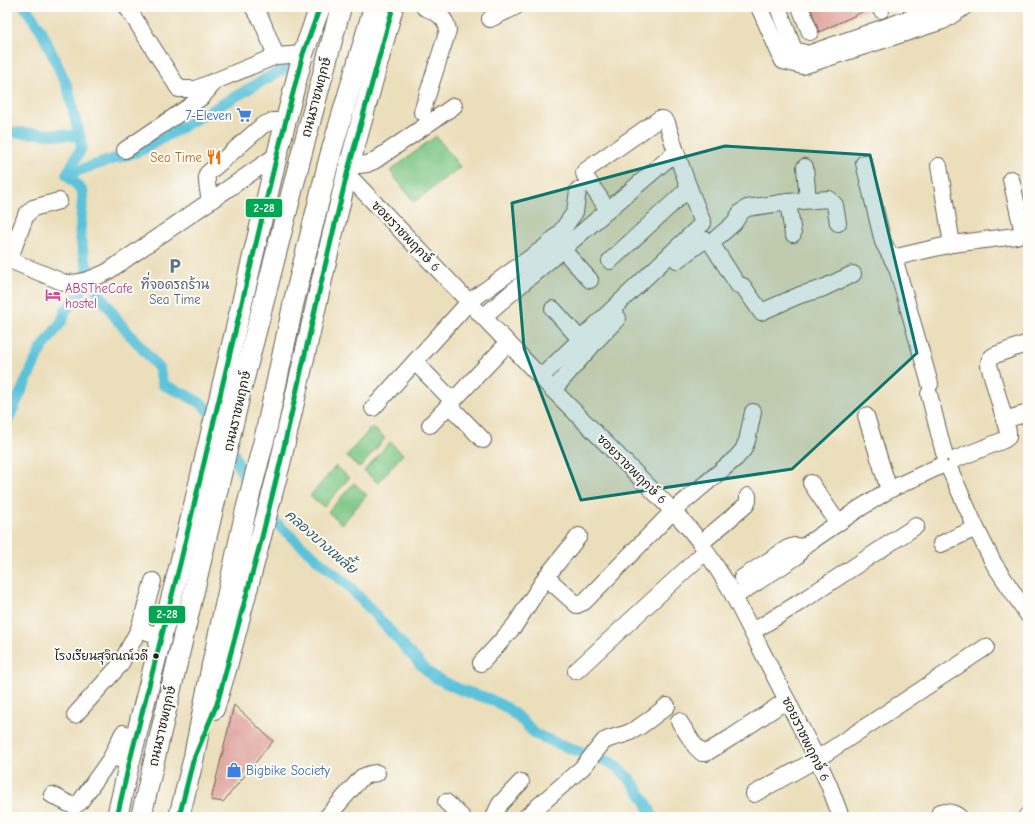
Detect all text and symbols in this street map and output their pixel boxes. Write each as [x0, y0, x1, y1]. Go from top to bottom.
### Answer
street label: ถนนราชพฤกษ์ [296, 54, 335, 139]
supermarket icon: 7-Eleven [235, 106, 253, 124]
place label: 7-Eleven [186, 108, 232, 123]
restaurant icon: Sea Time [205, 148, 223, 166]
place label: Sea Time [150, 150, 202, 165]
street label: ซอยราชพฤกษ์ 6 [368, 196, 445, 275]
line badge: 2-28 [245, 198, 283, 218]
text: 2-28 [253, 202, 275, 215]
parking icon: ที่จอดรถร้าน Sea Time [166, 257, 184, 275]
place label: ที่จอดรถร้าน Sea Time [140, 271, 210, 307]
place label: ABSTheCafe hostel [65, 281, 133, 311]
hotel icon: ABSTheCafe hostel [44, 286, 62, 304]
street label: ถนนราชพฤกษ์ [218, 368, 255, 453]
street label: ซอยราชพฤกษ์ 6 [593, 430, 671, 508]
water label: คลองบางเพลี้ย [282, 503, 365, 579]
line badge: 2-28 [148, 605, 186, 624]
text: 2-28 [156, 608, 178, 621]
place label: โรงเรียนสุจิณณ์วดี [55, 648, 148, 665]
marker: โรงเรียนสุจิณณ์วดี [151, 651, 161, 661]
street label: ถนนราชพฤกษ์ [143, 683, 180, 768]
street label: ซอยราชพฤกษ์ 6 [778, 693, 835, 784]
shop icon: Bigbike Society [225, 761, 243, 779]
place label: Bigbike Society [246, 763, 330, 778]

